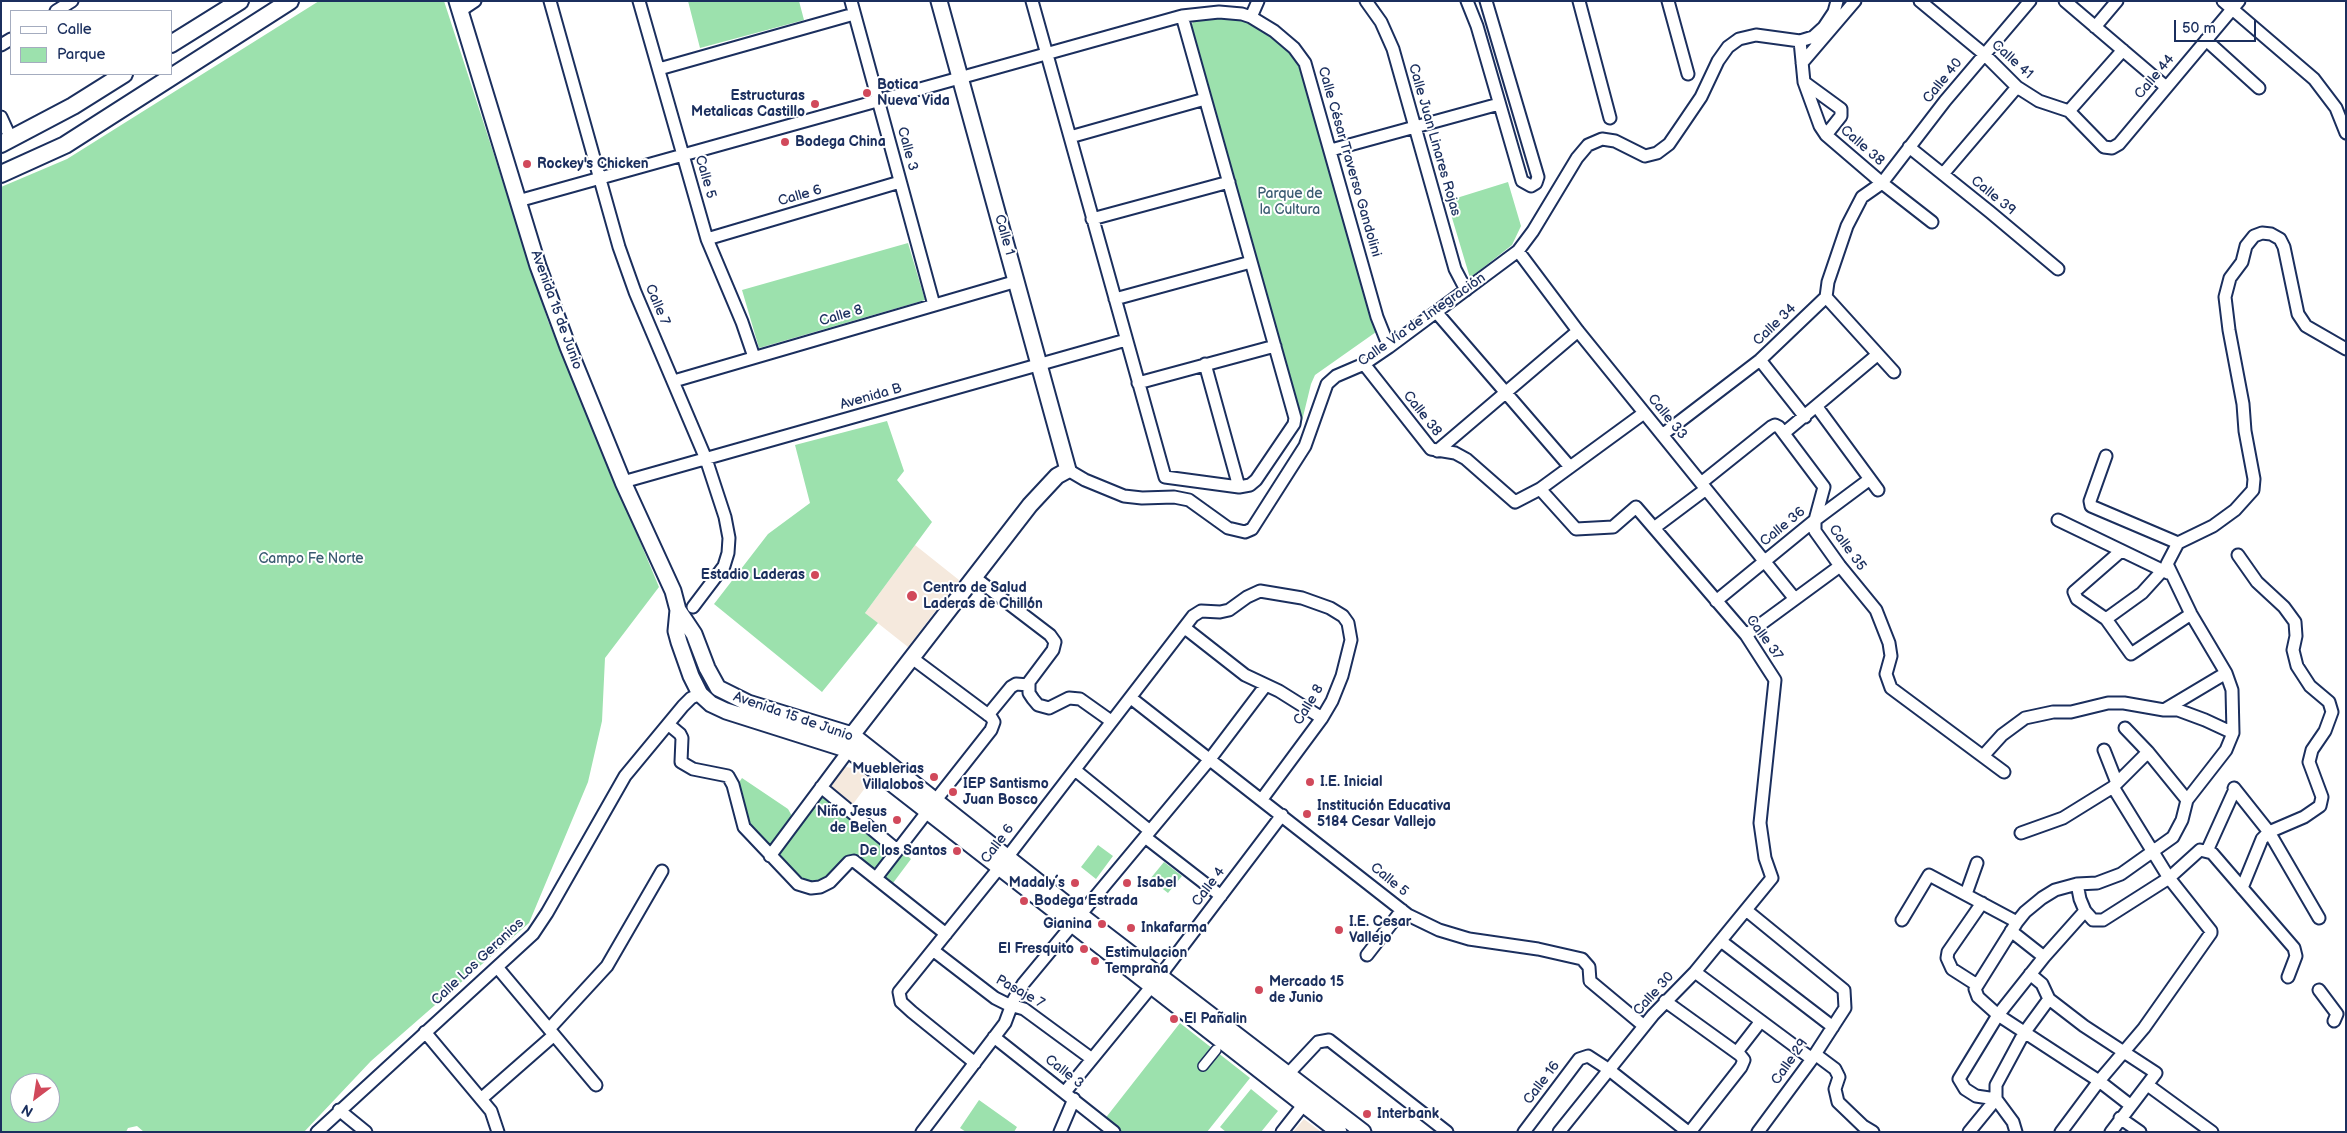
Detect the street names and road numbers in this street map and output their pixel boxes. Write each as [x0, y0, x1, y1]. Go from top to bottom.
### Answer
street label: Calle 41 [1988, 37, 2036, 83]
street label: Calle 44 [2131, 51, 2179, 103]
street label: Calle 40 [1920, 55, 1966, 107]
street label: Calle Juan Linares Rojas [1404, 62, 1464, 218]
street label: Calle César Traverso Gandolini [1314, 65, 1384, 259]
street label: Calle 38 [1837, 122, 1887, 170]
street label: Calle 3 [893, 125, 921, 173]
street label: Calle 5 [691, 153, 719, 201]
street label: Calle 39 [1967, 173, 2019, 219]
street label: Calle 6 [776, 182, 824, 210]
street label: Calle 1 [990, 213, 1018, 257]
street label: Avenida 15 de Junio [527, 248, 585, 372]
street label: Calle Vía de Integración [1355, 270, 1489, 370]
street label: Calle 7 [641, 282, 673, 328]
street label: Calle 34 [1750, 300, 1800, 350]
street label: Calle 8 [817, 302, 865, 330]
street label: Avenida B [838, 380, 904, 414]
street label: Calle 38 [1399, 388, 1445, 440]
street label: Calle 33 [1644, 391, 1690, 443]
street label: Calle 36 [1757, 504, 1809, 550]
street label: Calle 35 [1825, 522, 1869, 574]
street label: Calle 37 [1742, 612, 1786, 664]
street label: Calle 8 [1290, 682, 1328, 728]
street label: Avenida 15 de Junio [731, 689, 855, 745]
street label: Calle 6 [978, 821, 1018, 867]
street label: Calle 5 [1367, 860, 1411, 900]
street label: Calle 4 [1189, 864, 1229, 910]
street label: Calle Los Geranios [428, 915, 528, 1009]
street label: Calle 30 [1630, 969, 1678, 1019]
street label: Pasaje 7 [993, 972, 1047, 1012]
street label: Calle 29 [1768, 1036, 1812, 1088]
street label: Calle 3 [1041, 1052, 1087, 1092]
street label: Calle 16 [1520, 1058, 1564, 1108]

